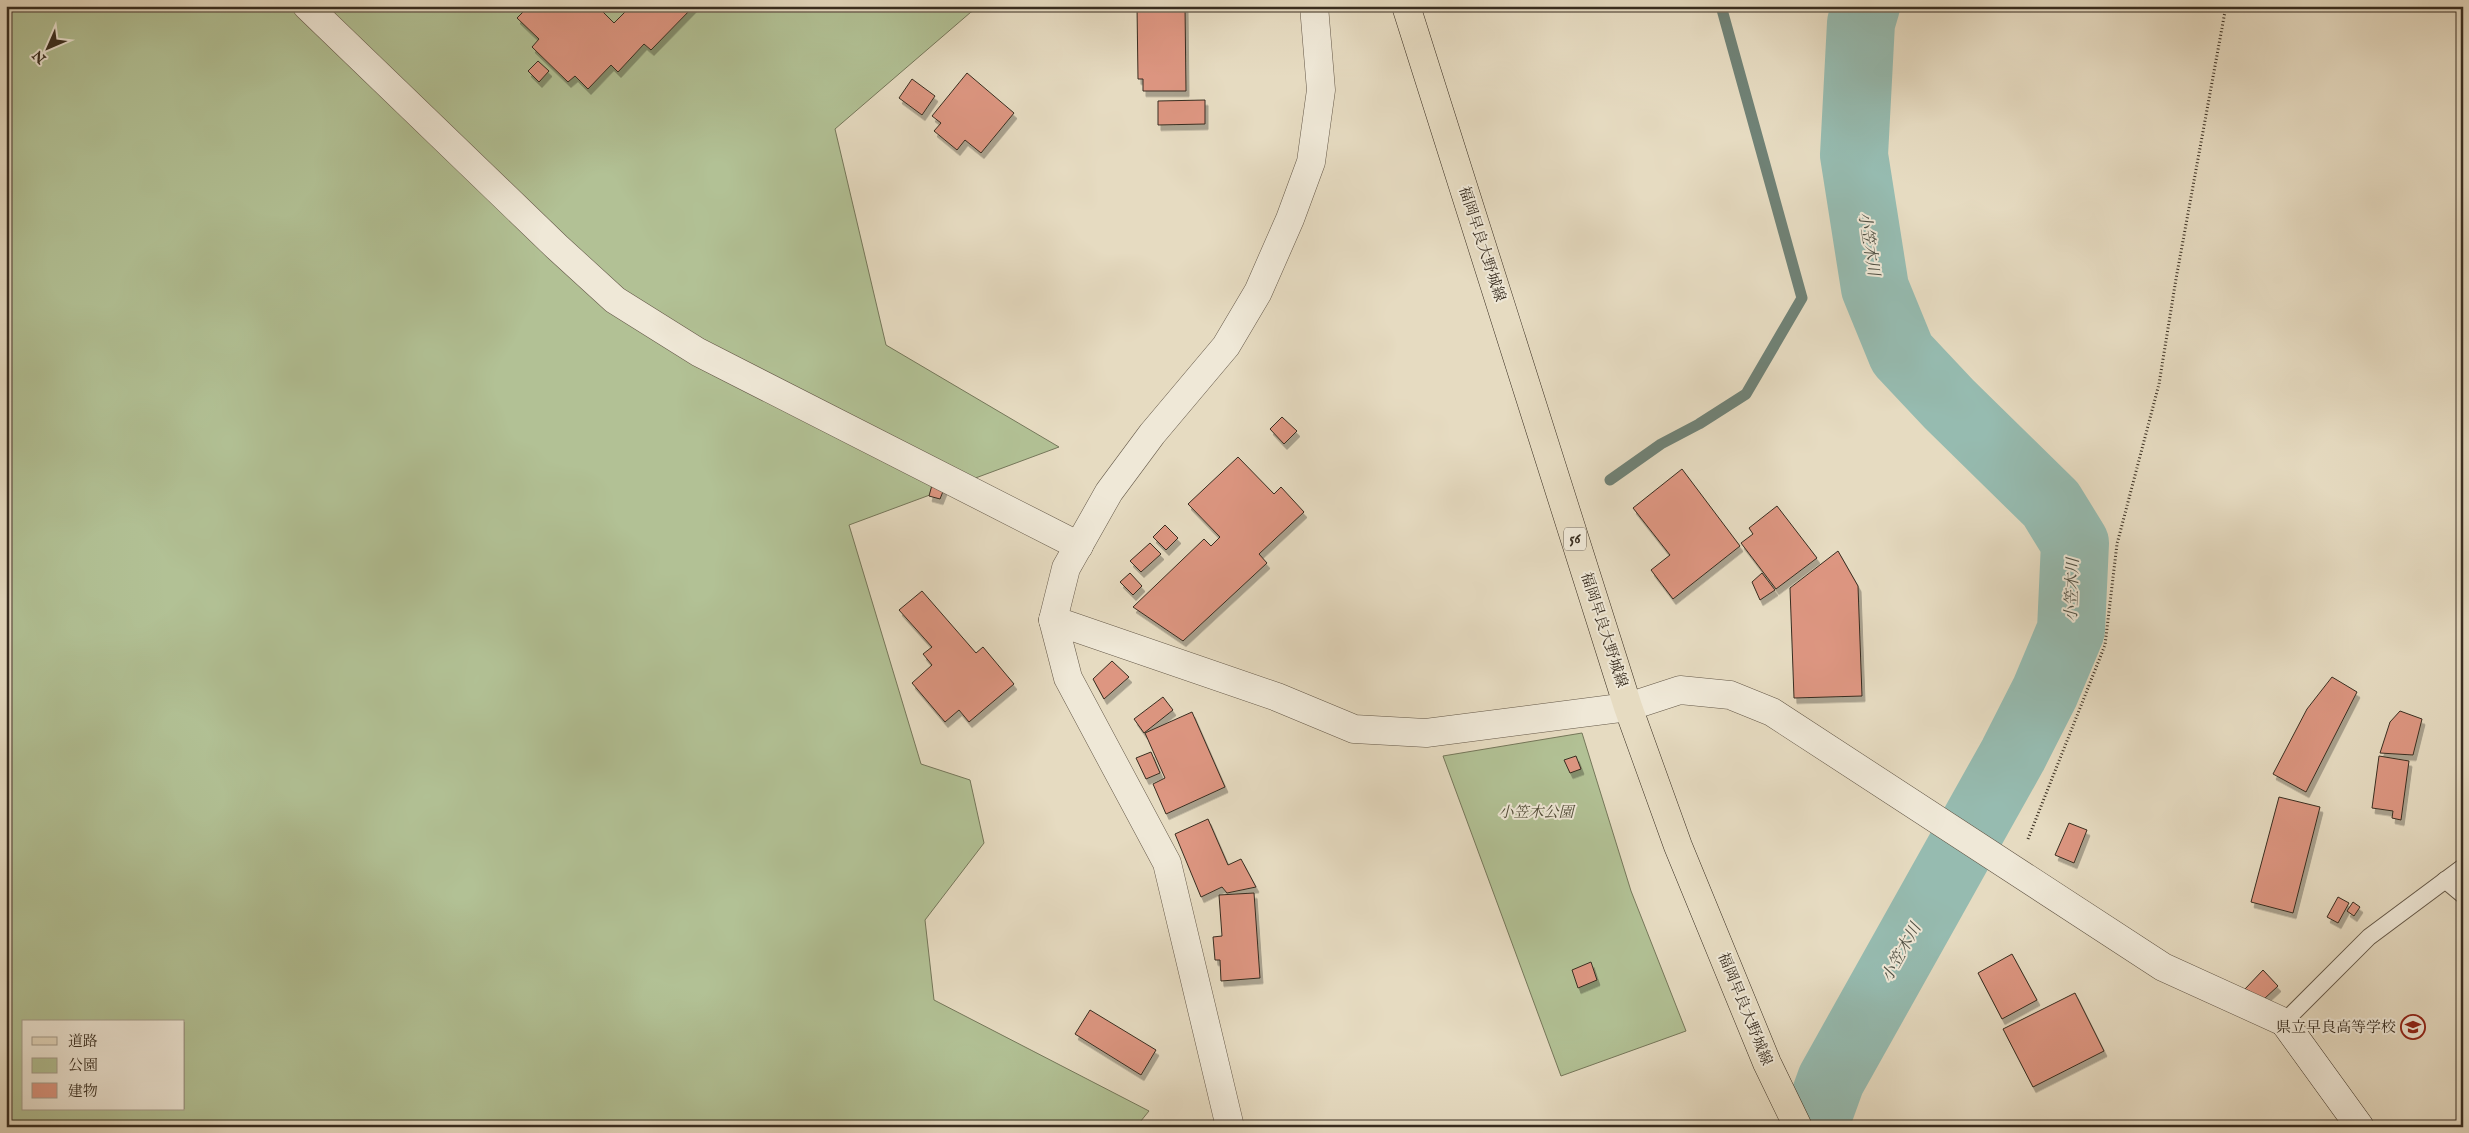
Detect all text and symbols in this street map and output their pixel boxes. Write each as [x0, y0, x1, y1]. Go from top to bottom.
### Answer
north arrow [22, 22, 72, 72]
text: N [29, 46, 51, 68]
street label: 福岡早良大野城線 [1454, 184, 1510, 304]
water label: 小笠木川 [1853, 211, 1883, 279]
road number: 56 [1564, 528, 1586, 550]
water label: 小笠木川 [2062, 556, 2084, 622]
street label: 福岡早良大野城線 [1576, 570, 1632, 690]
park label: 小笠木公園 [1498, 803, 1576, 822]
water label: 小笠木川 [1878, 918, 1927, 986]
street label: 福岡早良大野城線 [1714, 950, 1776, 1068]
school or university icon: 県立早良高等学校 [2400, 1014, 2426, 1040]
place label: 県立早良高等学校 [2276, 1018, 2396, 1037]
legend [22, 1020, 185, 1110]
text: 道路 [68, 1032, 98, 1051]
text: 公園 [68, 1056, 98, 1075]
text: 建物 [68, 1082, 98, 1101]

